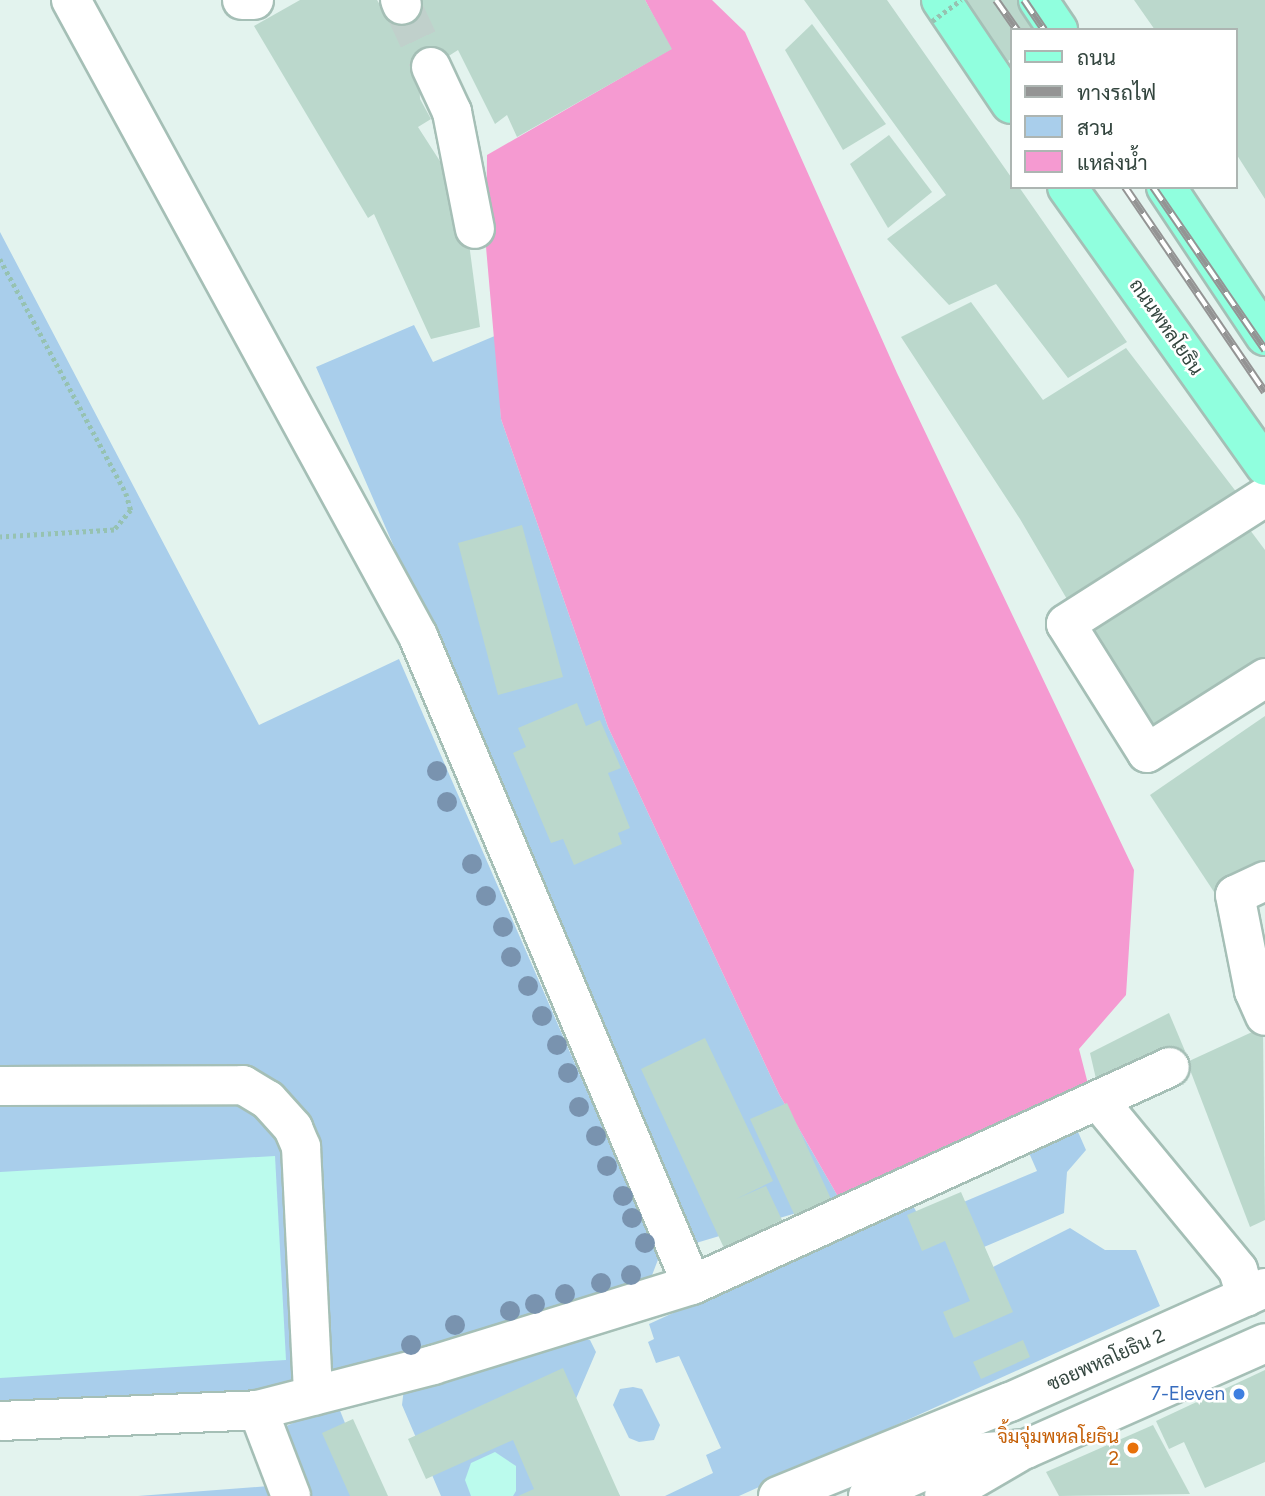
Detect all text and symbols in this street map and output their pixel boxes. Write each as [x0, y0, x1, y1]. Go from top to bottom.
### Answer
legend [1010, 28, 1237, 189]
text: ถนน [1077, 45, 1116, 70]
text: ทางรถไฟ [1077, 80, 1156, 105]
text: สวน [1077, 115, 1113, 140]
text: แหล่งน้ำ [1077, 150, 1148, 175]
street label: ถนนพหลโยธิน [1124, 274, 1208, 380]
street label: ซอยพหลโยธิน 2 [1044, 1324, 1168, 1396]
place label: 7-Eleven [1151, 1383, 1225, 1405]
marker: 7-Eleven [1231, 1386, 1247, 1402]
place label: จิ้มจุ่มพหลโยธิน 2 [997, 1426, 1119, 1470]
marker: จิ้มจุ่มพหลโยธิน 2 [1125, 1440, 1141, 1456]

